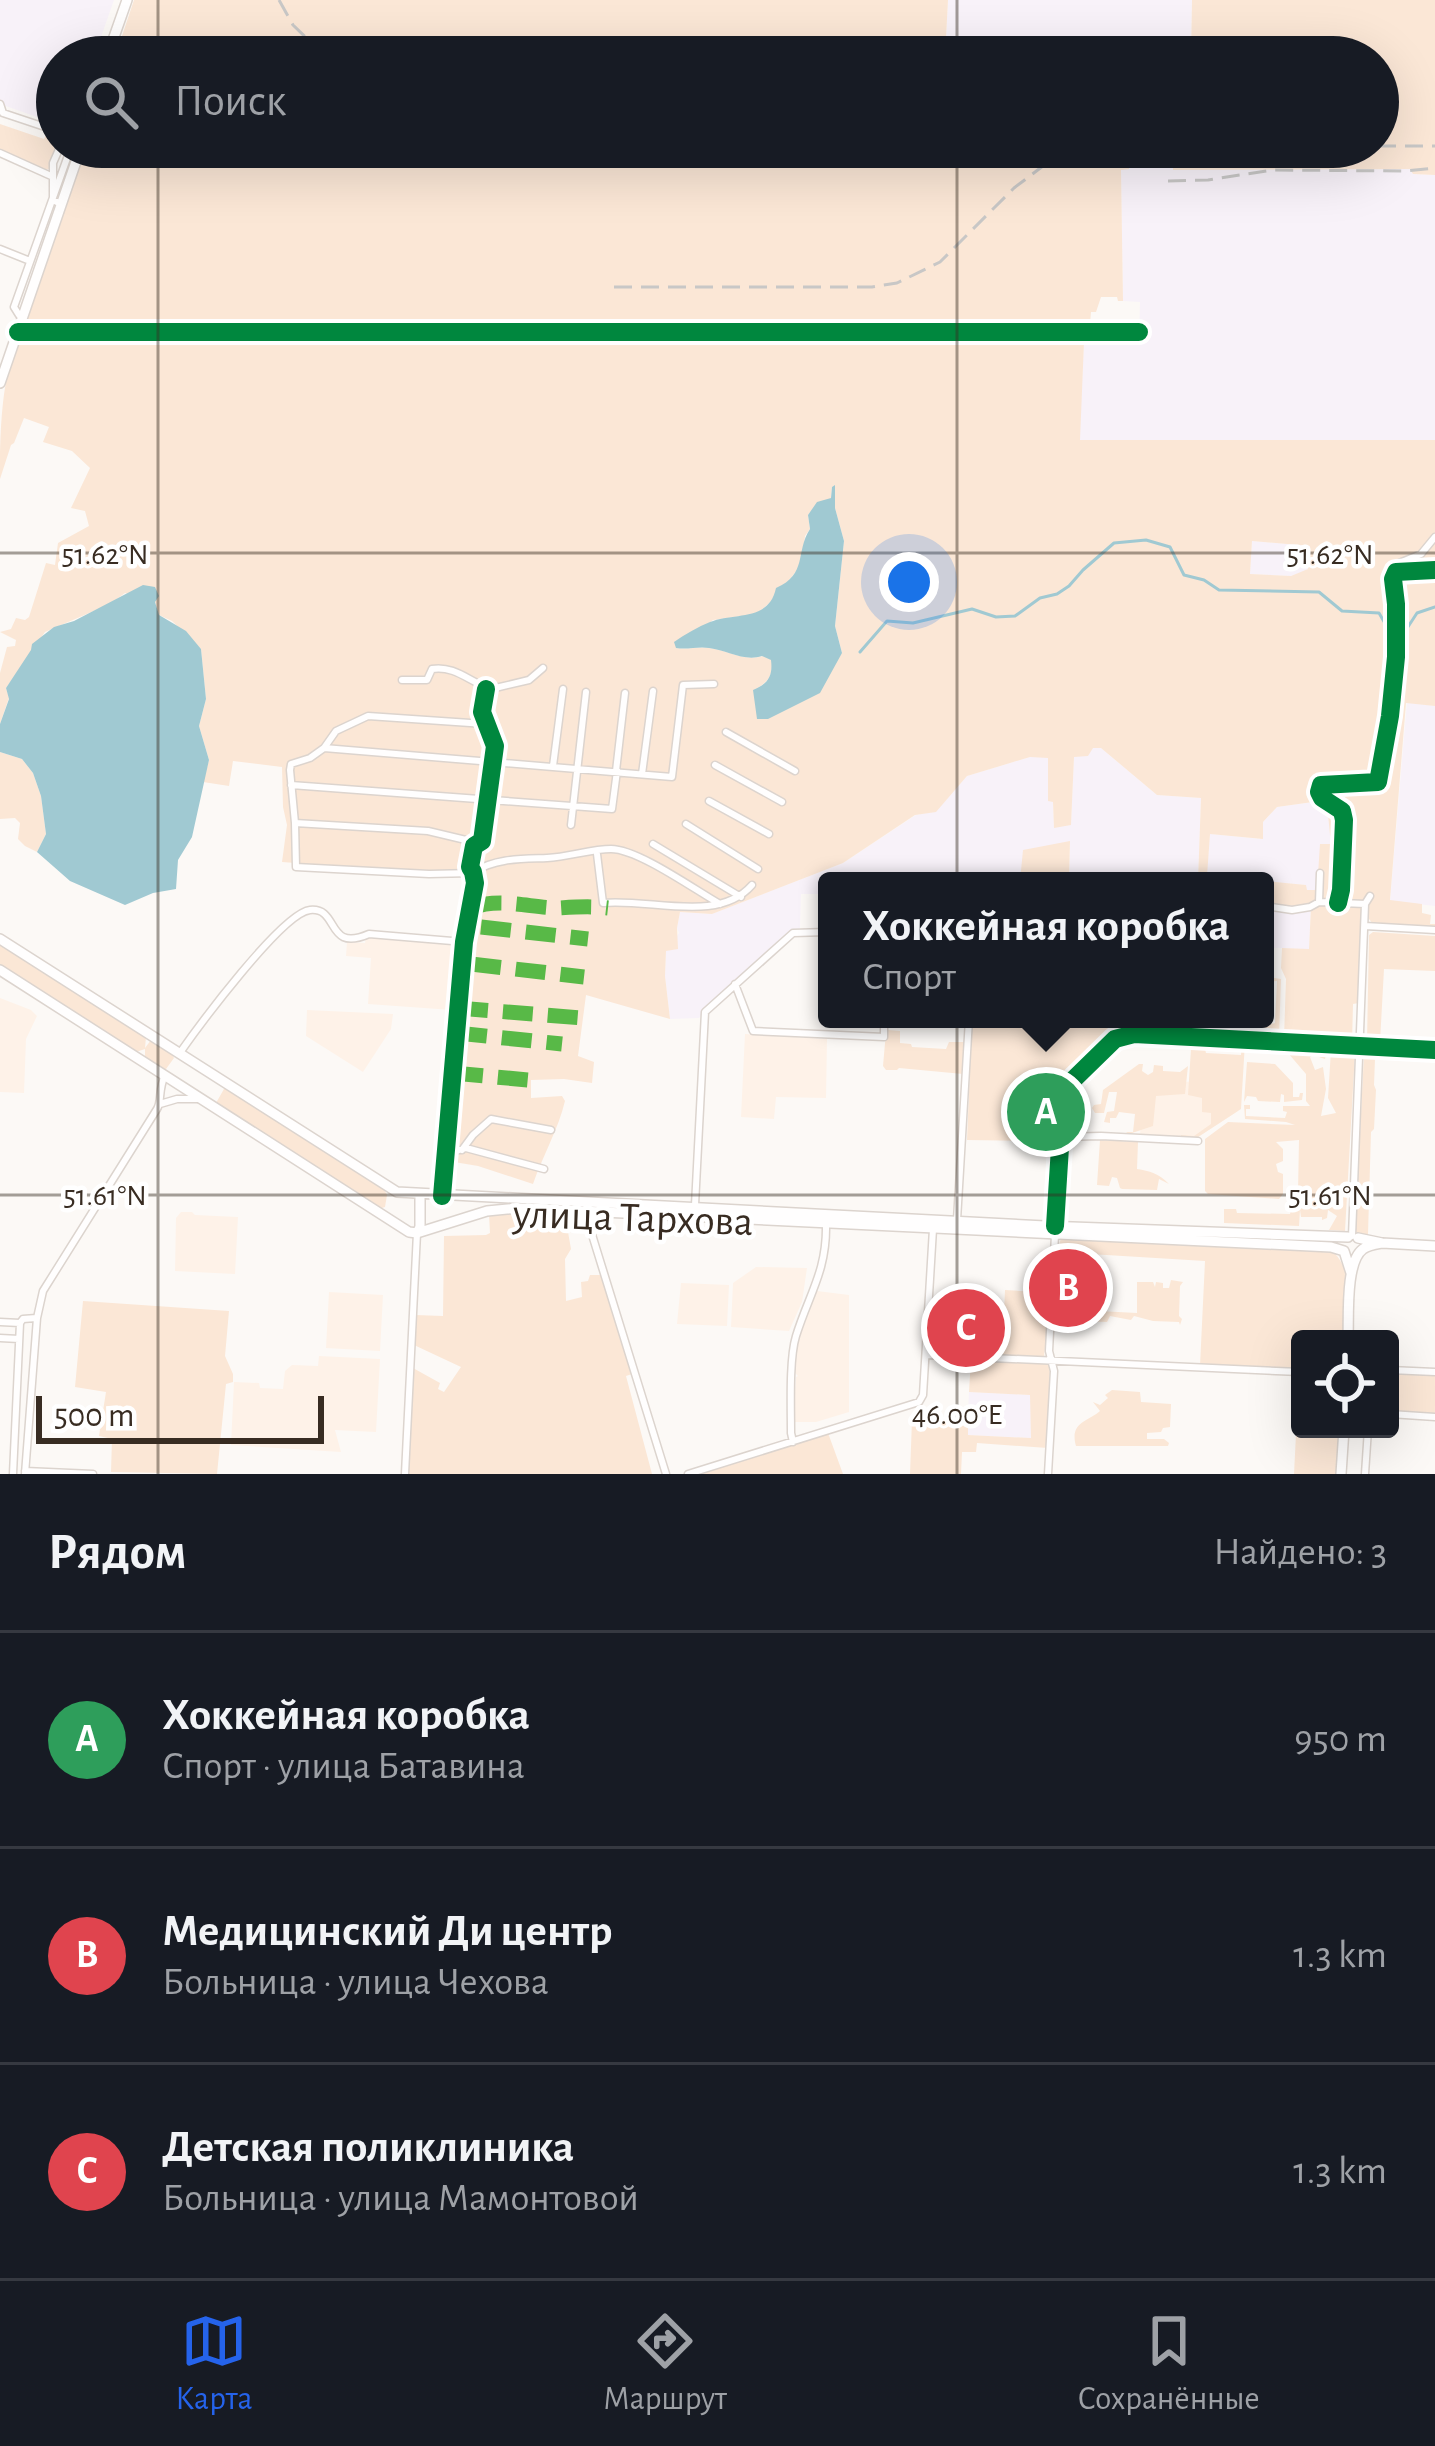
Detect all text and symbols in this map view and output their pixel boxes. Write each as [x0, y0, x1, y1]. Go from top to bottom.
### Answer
search box [36, 36, 1399, 168]
icon: search [78, 69, 144, 135]
text: Поиск [174, 79, 286, 124]
text: 51.62°N [62, 540, 148, 570]
text: 51.62°N [1287, 540, 1373, 570]
your location [879, 552, 939, 612]
popup [818, 872, 1274, 1028]
text: Хоккейная коробка [862, 904, 1230, 949]
text: Спорт [862, 958, 956, 997]
pin: A [1007, 1067, 1085, 1157]
text: 51.61°N [63, 1181, 147, 1211]
text: 51.61°N [1288, 1181, 1372, 1211]
street label: улица Тархова [511, 1193, 754, 1243]
pin: B [1029, 1243, 1107, 1333]
pin: C [927, 1283, 1005, 1373]
map controls [1291, 1330, 1399, 1438]
button: locate [1291, 1330, 1399, 1438]
scale bar [36, 1390, 324, 1443]
text: 500 m [54, 1400, 135, 1433]
text: 46.00°E [912, 1400, 1002, 1430]
text: Рядом [48, 1527, 187, 1578]
text: Найдено: 3 [1213, 1533, 1387, 1572]
text: Хоккейная коробка [162, 1693, 530, 1738]
text: A [75, 1720, 99, 1759]
text: 950 m [1294, 1720, 1387, 1759]
text: Спорт · улица Батавина [162, 1747, 525, 1786]
text: Медицинский Ди центр [162, 1909, 612, 1954]
text: B [76, 1936, 98, 1975]
text: 1.3 km [1293, 1936, 1387, 1975]
text: Больница · улица Чехова [162, 1963, 549, 2002]
text: Детская поликлиника [162, 2125, 574, 2170]
text: C [77, 2152, 97, 2191]
text: 1.3 km [1293, 2152, 1387, 2191]
text: Больница · улица Мамонтовой [162, 2179, 639, 2218]
tab: Карта [175, 2308, 253, 2420]
tab: Маршрут [603, 2308, 727, 2420]
tab: Сохранённые [1077, 2308, 1260, 2420]

